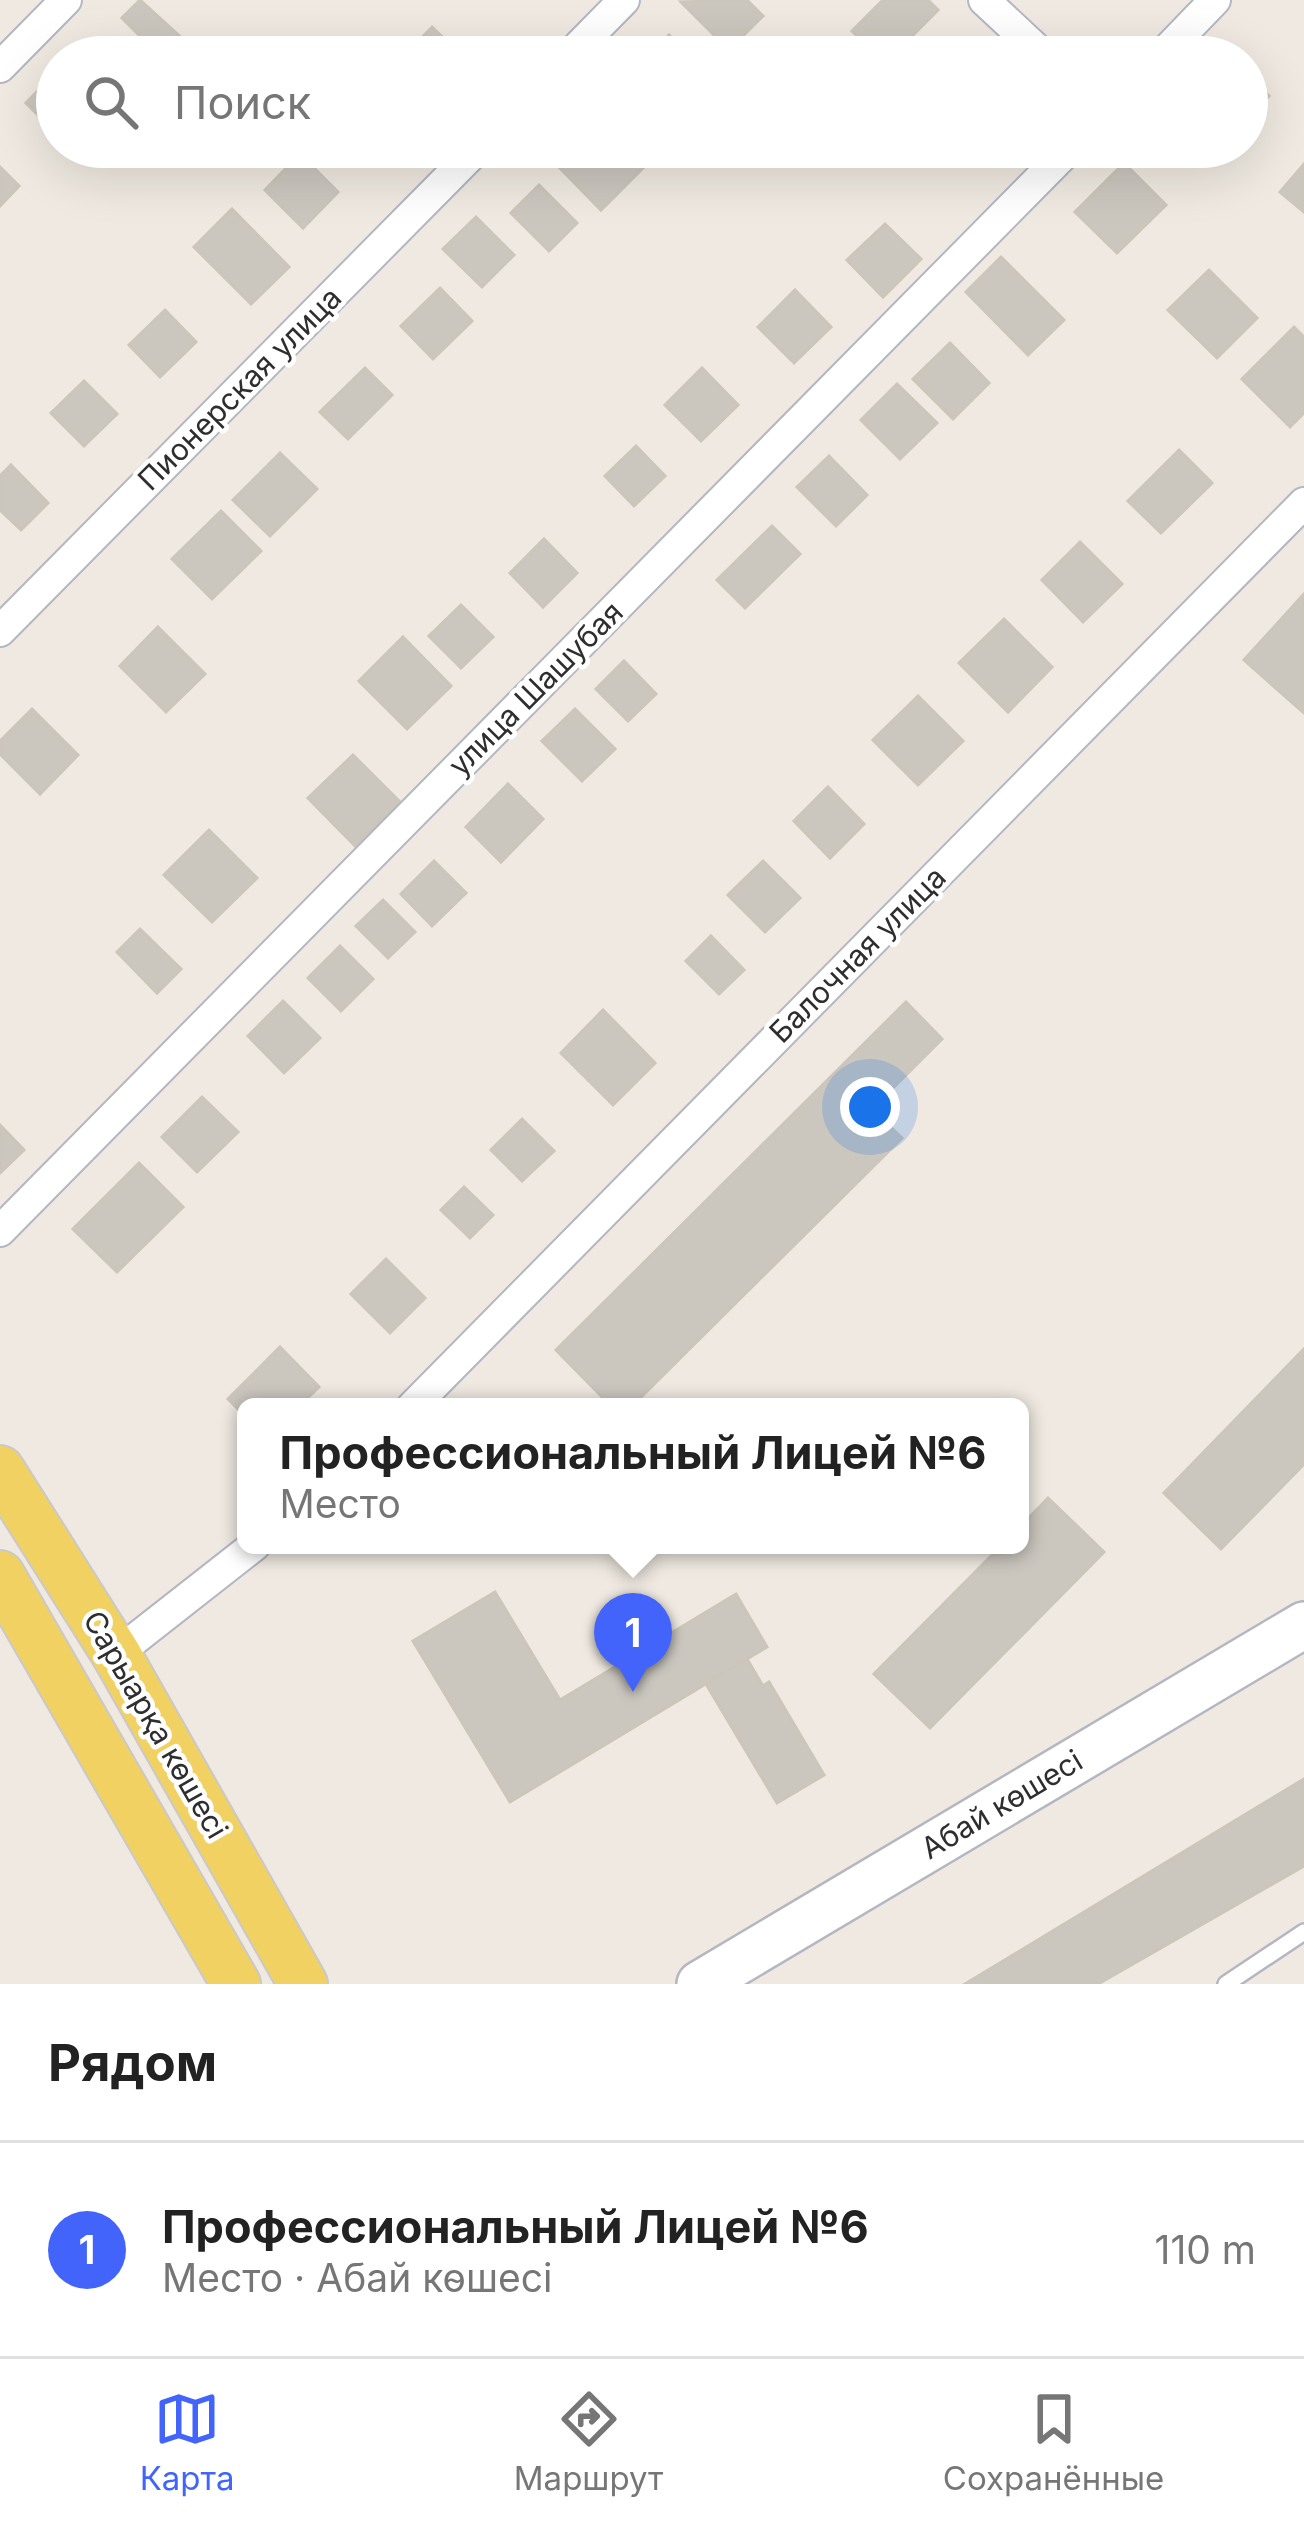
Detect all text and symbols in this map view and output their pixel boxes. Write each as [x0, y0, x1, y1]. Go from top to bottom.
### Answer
search box [36, 36, 1268, 168]
icon: search [78, 69, 144, 135]
text: Поиск [174, 75, 311, 130]
street label: Пионерская улица [130, 279, 348, 497]
street label: улица Шашубая [441, 594, 630, 783]
street label: Балочная улица [762, 859, 953, 1050]
your location [840, 1077, 900, 1137]
popup [237, 1398, 1029, 1554]
text: Профессиональный Лицей №6 [280, 1425, 986, 1480]
text: Место [280, 1480, 401, 1527]
pin: 1 [594, 1593, 672, 1692]
street label: Сарыарқа көшесі [76, 1604, 236, 1845]
street label: Абай көшесі [914, 1742, 1089, 1866]
text: Рядом [48, 2032, 217, 2093]
text: Профессиональный Лицей №6 [162, 2199, 869, 2254]
text: 1 [79, 2226, 95, 2273]
text: 110 m [1155, 2226, 1256, 2273]
text: Место · Абай көшесі [162, 2254, 552, 2301]
tab: Карта [140, 2386, 234, 2498]
tab: Маршрут [514, 2386, 663, 2498]
tab: Сохранённые [943, 2386, 1164, 2498]

